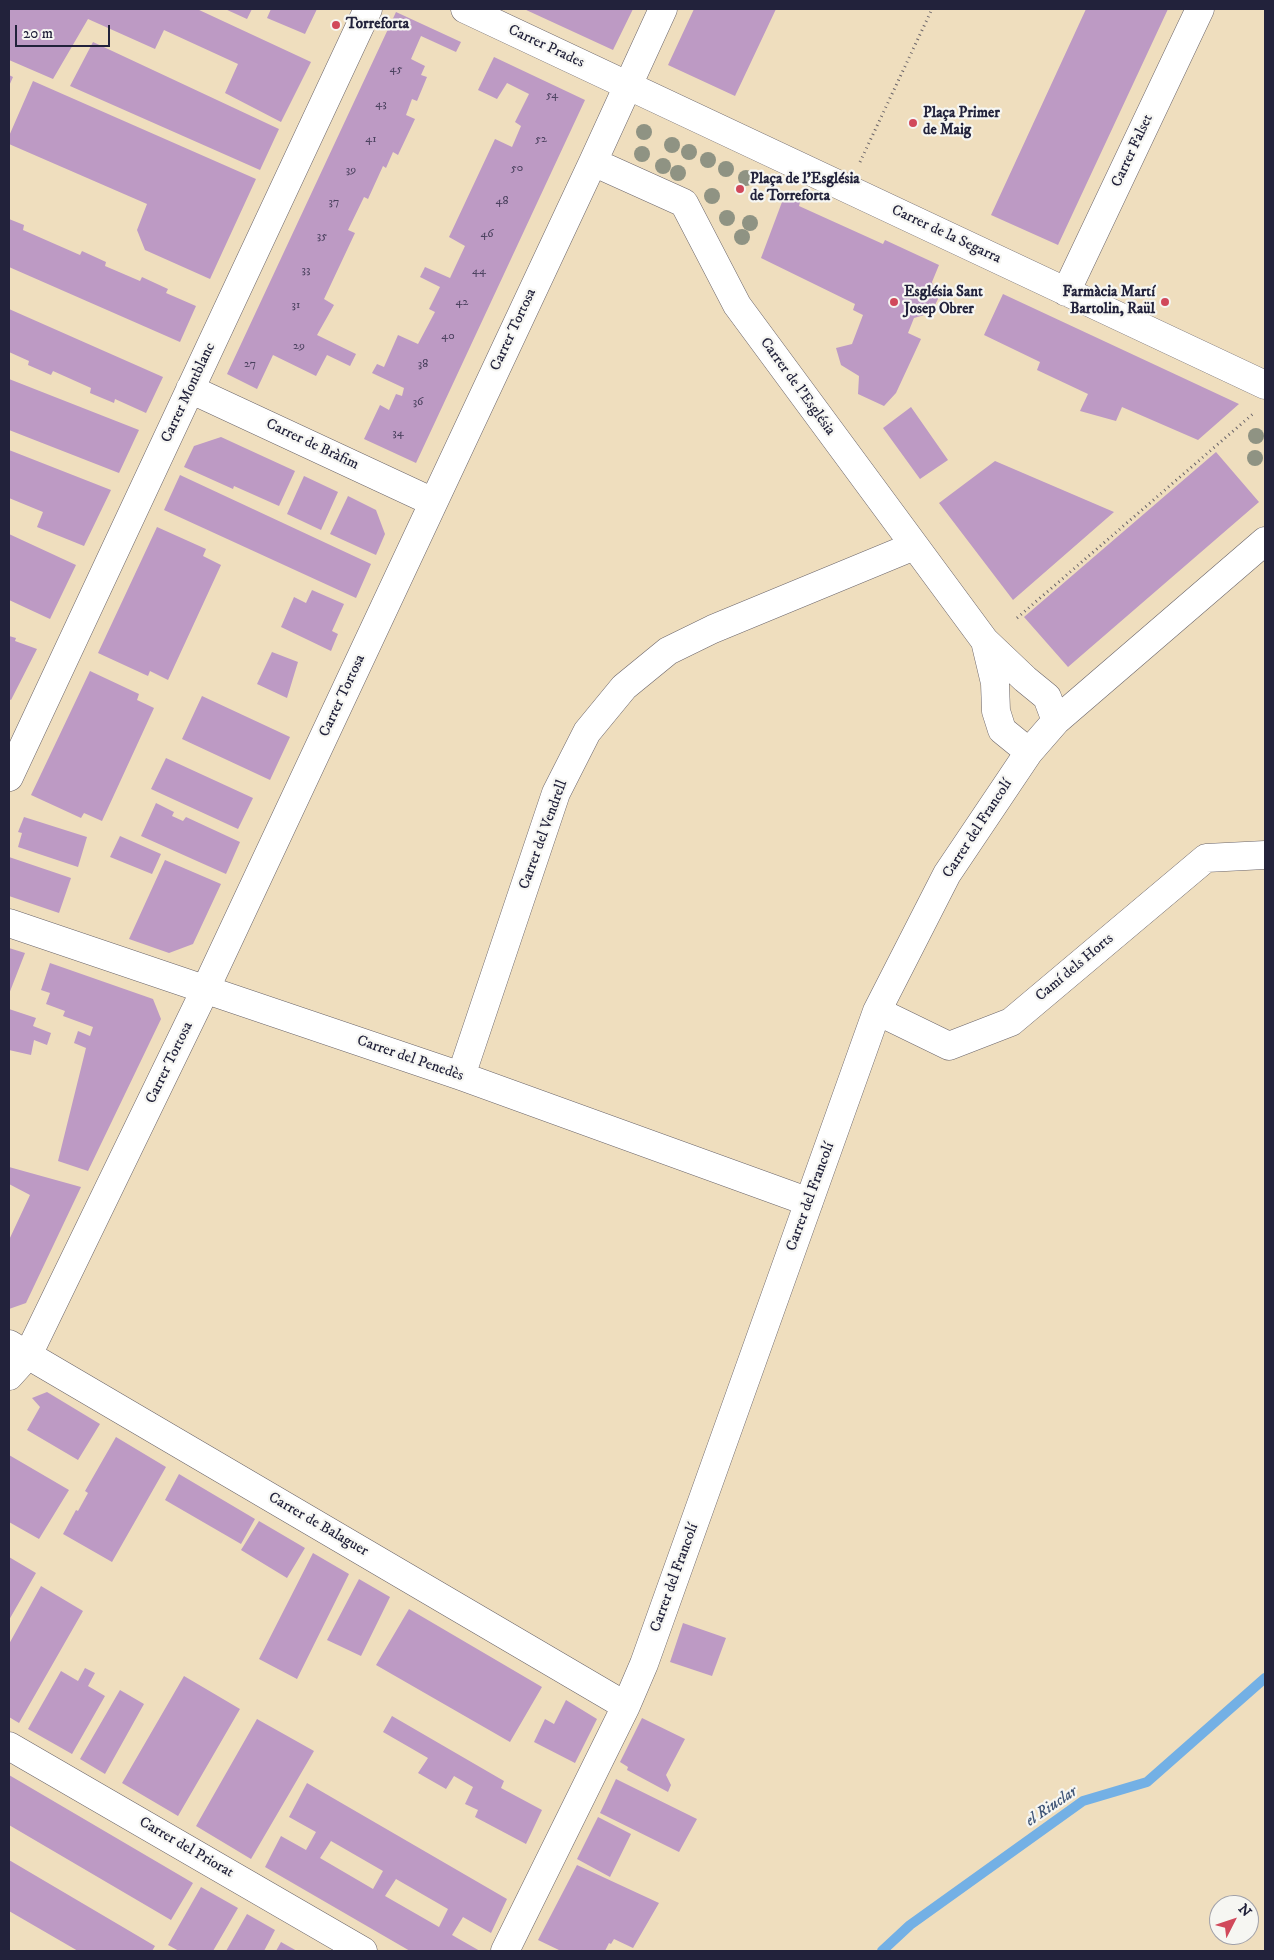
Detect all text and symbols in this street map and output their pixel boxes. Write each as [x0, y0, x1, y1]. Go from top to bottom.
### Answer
scale bar [18, 15, 112, 47]
place label: Torreforta [346, 16, 409, 34]
marker: Torreforta [330, 19, 342, 31]
street label: Carrer Prades [505, 22, 587, 72]
text: 20 m [23, 24, 53, 43]
house number: 45 [390, 63, 402, 77]
house number: 54 [546, 89, 558, 103]
house number: 43 [375, 98, 387, 112]
place label: Plaça Primer de Maig [923, 105, 1000, 140]
street label: Carrer Falset [1108, 112, 1158, 190]
marker: Plaça Primer de Maig [907, 117, 919, 129]
house number: 41 [365, 133, 377, 147]
house number: 52 [535, 133, 547, 147]
house number: 50 [511, 162, 523, 176]
house number: 39 [346, 164, 356, 178]
place label: Plaça de l'Església de Torreforta [750, 171, 860, 206]
marker: Plaça de l'Església de Torreforta [734, 183, 746, 195]
house number: 48 [496, 195, 508, 209]
house number: 37 [329, 196, 339, 210]
street label: Carrer de la Segarra [888, 202, 1004, 268]
house number: 46 [480, 228, 494, 242]
house number: 35 [317, 230, 327, 244]
house number: 33 [302, 264, 310, 278]
house number: 44 [472, 265, 486, 279]
place label: Església Sant Josep Obrer [904, 284, 983, 319]
place label: Farmàcia Martí Bartolin, Raül [1062, 284, 1155, 319]
street label: Carrer Tortosa [487, 286, 541, 374]
house number: 42 [456, 296, 468, 310]
marker: Església Sant Josep Obrer [888, 296, 900, 308]
marker: Farmàcia Martí Bartolin, Raül [1159, 296, 1171, 308]
house number: 31 [292, 299, 300, 313]
house number: 40 [441, 330, 455, 344]
street label: Carrer de l'Església [755, 335, 839, 439]
street label: Carrer Montblanc [158, 340, 220, 446]
house number: 29 [293, 340, 305, 354]
house number: 27 [244, 358, 256, 372]
house number: 38 [418, 358, 428, 372]
house number: 36 [413, 396, 423, 410]
street label: Carrer de Bràfim [263, 416, 361, 474]
house number: 34 [392, 427, 404, 441]
street label: Carrer Tortosa [316, 652, 370, 740]
street label: Carrer del Francolí [939, 776, 1017, 882]
street label: Carrer del Vendrell [516, 778, 572, 892]
street label: Camí dels Horts [1032, 930, 1118, 1006]
street label: Carrer Tortosa [142, 1019, 198, 1107]
street label: Carrer del Penedès [354, 1032, 466, 1086]
street label: Carrer del Francolí [783, 1140, 839, 1254]
street label: Carrer de Balaguer [265, 1489, 371, 1561]
street label: Carrer del Francolí [647, 1521, 703, 1635]
water label: el Riuclar [1023, 1783, 1081, 1831]
street label: Carrer del Priorat [136, 1814, 236, 1882]
north arrow [1209, 1895, 1259, 1945]
text: N [1234, 1901, 1255, 1921]

